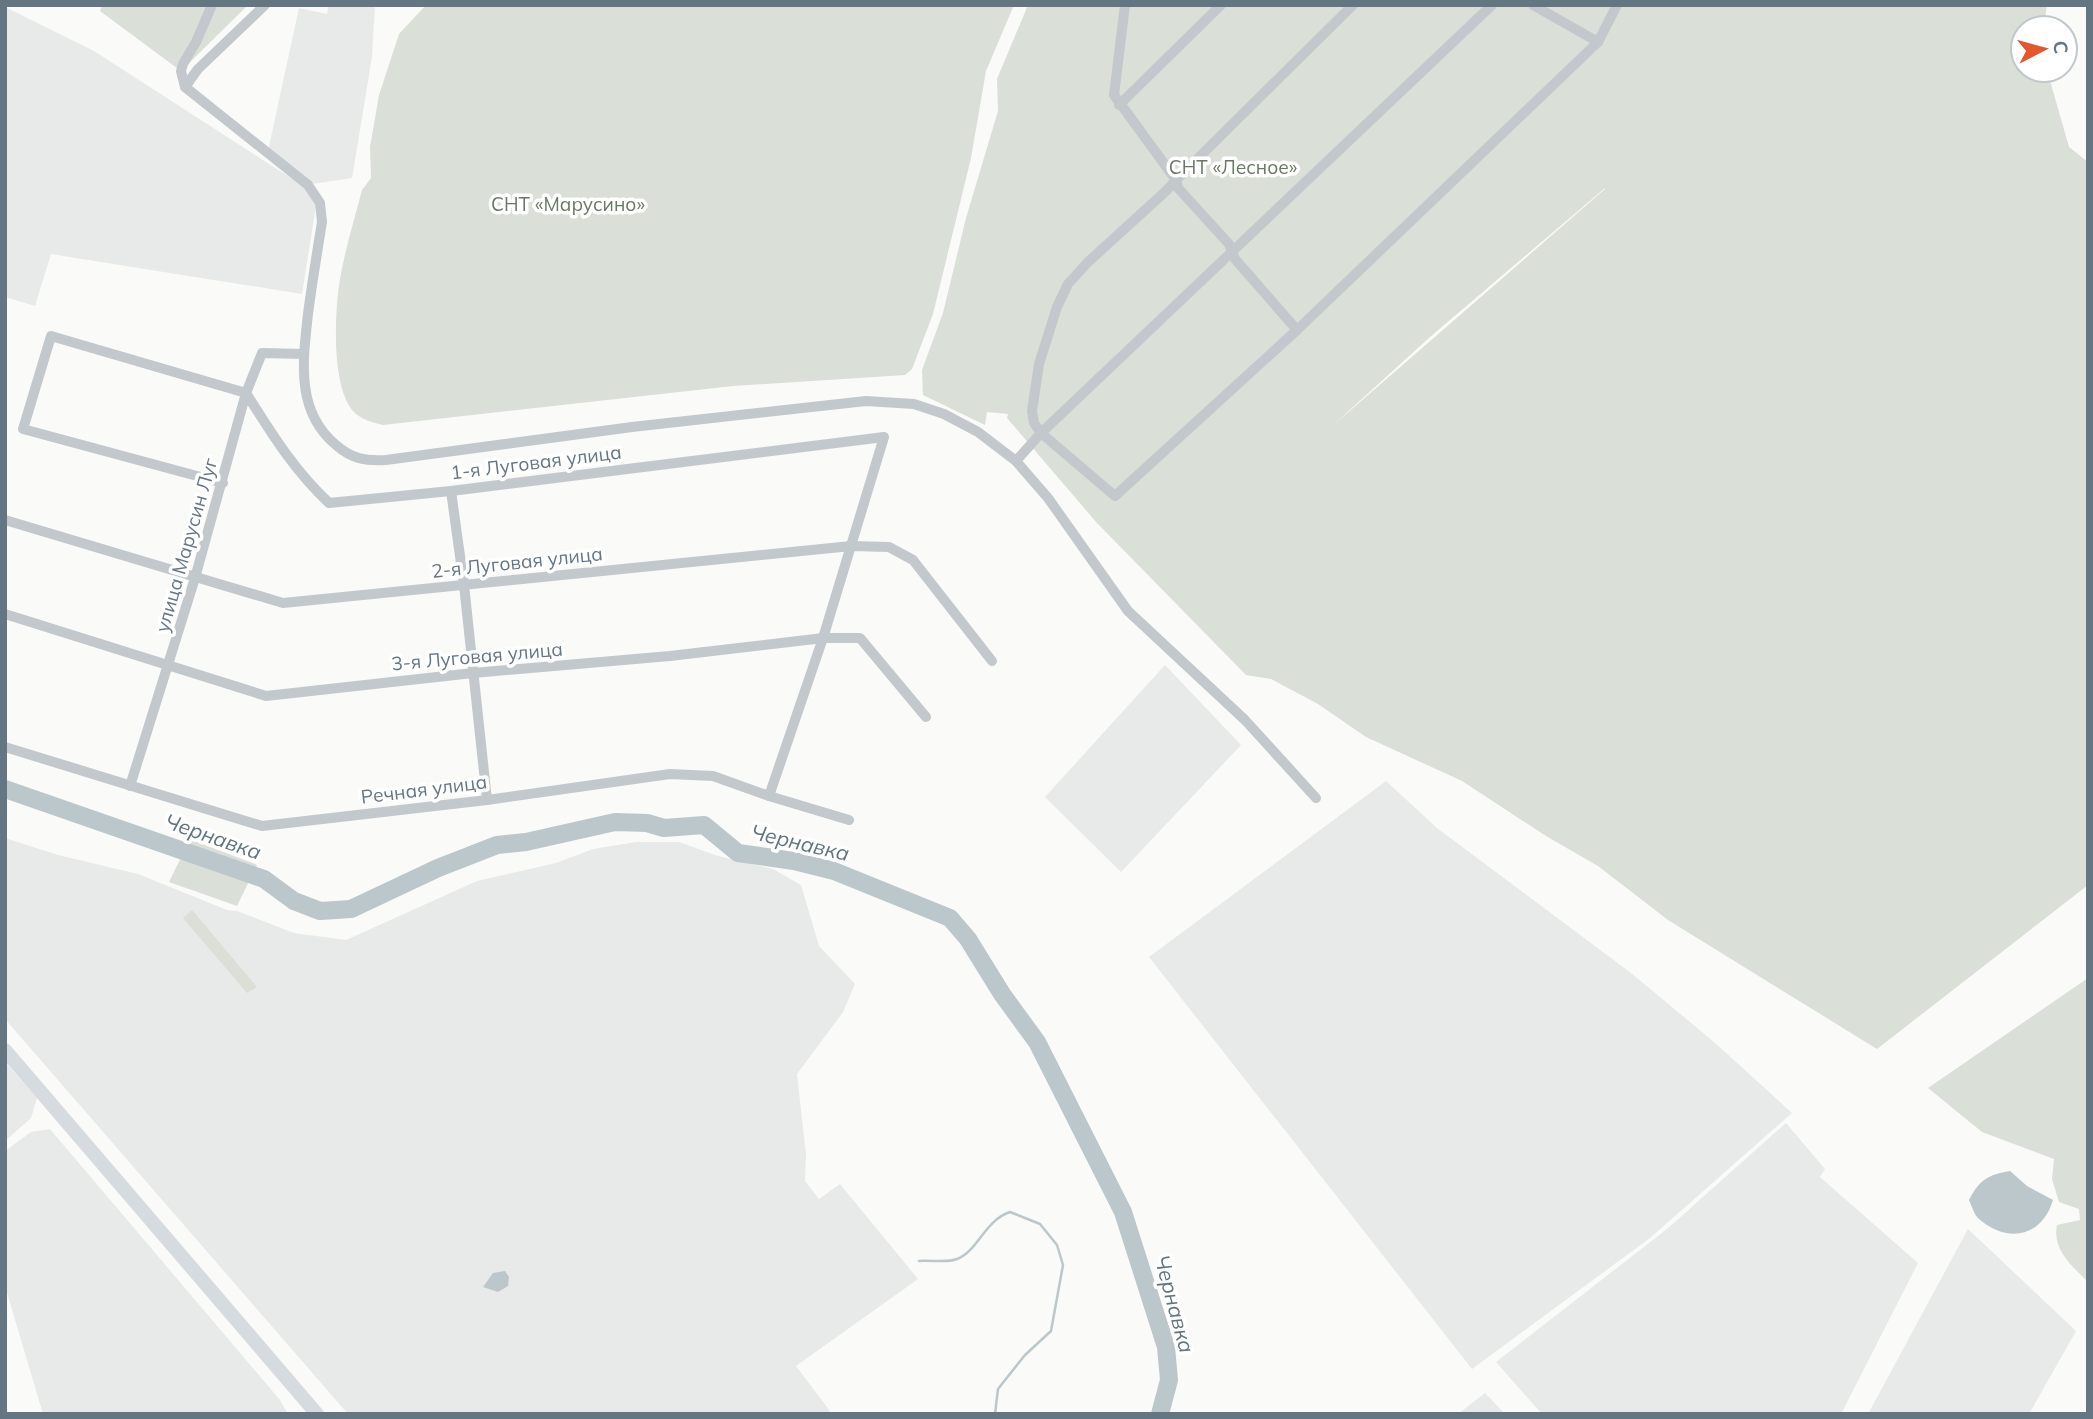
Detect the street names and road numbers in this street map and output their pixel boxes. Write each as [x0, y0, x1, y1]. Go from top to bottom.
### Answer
street label: 1-я Луговая улица [449, 440, 623, 484]
street label: улица Марусин Луг [150, 455, 223, 635]
street label: 2-я Луговая улица [430, 541, 604, 583]
street label: 3-я Луговая улица [390, 637, 564, 675]
street label: Речная улица [360, 769, 488, 809]

